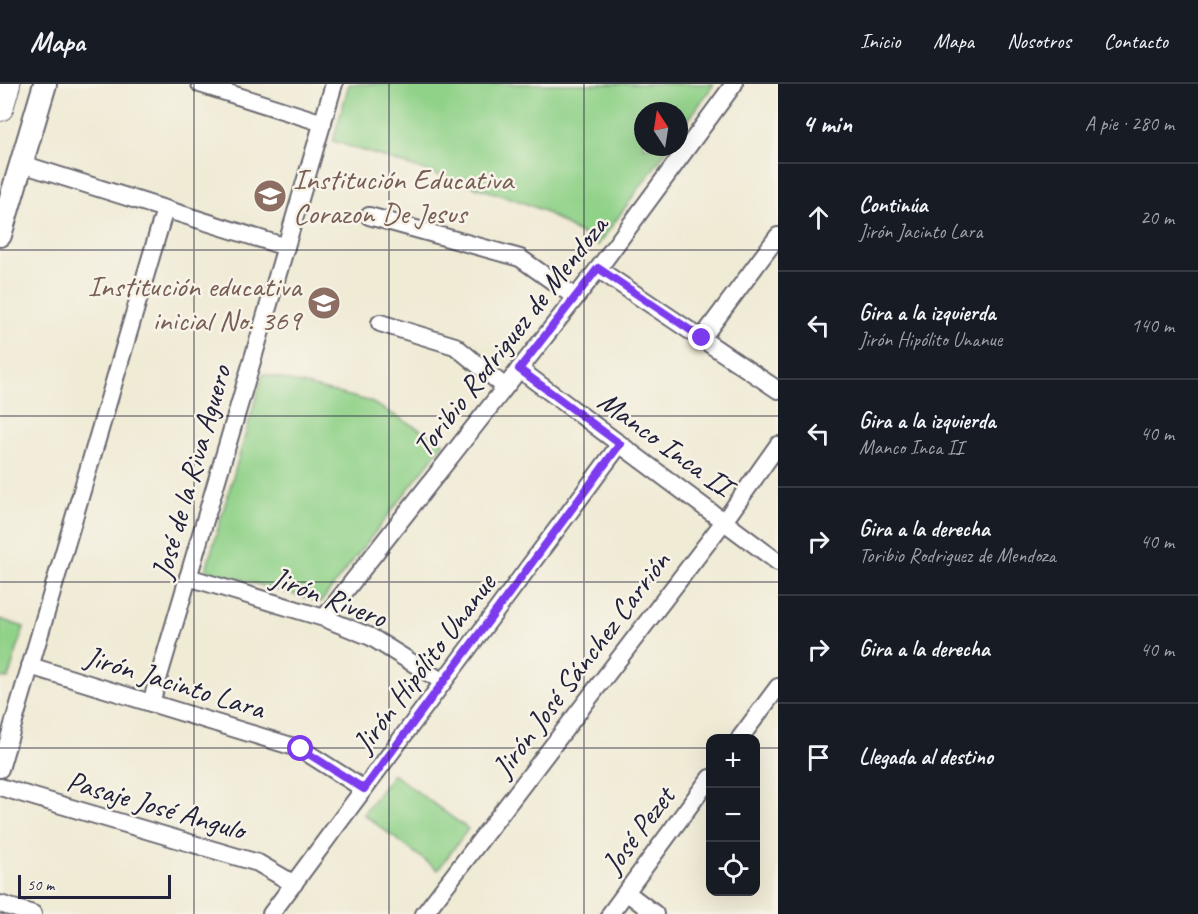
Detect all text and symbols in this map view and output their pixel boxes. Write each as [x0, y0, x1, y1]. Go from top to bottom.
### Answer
text: Mapa [30, 24, 85, 59]
text: Inicio [860, 28, 900, 54]
text: Mapa [933, 28, 974, 54]
text: Nosotros [1007, 28, 1071, 54]
text: Contacto [1104, 28, 1168, 54]
north arrow [634, 102, 688, 156]
text: 4 min [802, 107, 852, 140]
text: A pie · 280 m [1085, 111, 1174, 136]
place label: Institución Educativa Corazon De Jesus [293, 160, 515, 232]
school or university icon: Institución Educativa Corazon De Jesus [252, 178, 288, 214]
text: Continúa [859, 191, 927, 219]
icon: ahead [802, 201, 835, 234]
text: 20 m [1140, 205, 1174, 230]
street label: Toribio Rodriguez de Mendoza [404, 206, 617, 464]
text: Jirón Jacinto Lara [859, 219, 983, 244]
place label: Institución educativa inicial No. 369 [88, 267, 303, 339]
school or university icon: Institución educativa inicial No. 369 [306, 285, 342, 321]
text: Gira a la izquierda [859, 299, 996, 327]
icon: left [802, 309, 835, 342]
text: 140 m [1131, 313, 1174, 338]
route end [688, 324, 714, 350]
text: Jirón Hipólito Unanue [859, 327, 1002, 352]
street label: José de la Riva Aguero [142, 360, 240, 585]
street label: Manco Inca II [591, 382, 744, 508]
text: Gira a la izquierda [859, 407, 996, 435]
icon: left [802, 417, 835, 450]
text: 40 m [1140, 421, 1174, 446]
text: Manco Inca II [859, 435, 963, 460]
text: Gira a la derecha [859, 515, 990, 543]
icon: right [802, 525, 835, 558]
text: 40 m [1140, 529, 1174, 554]
street label: Jirón José Sánchez Carrión [482, 542, 679, 786]
text: Toribio Rodriguez de Mendoza [859, 543, 1056, 568]
street label: Jirón Rivero [264, 557, 393, 637]
street label: Jirón Hipólito Unanue [343, 564, 505, 762]
icon: right [802, 633, 835, 666]
text: Gira a la derecha [859, 635, 990, 663]
street label: Jirón Jacinto Lara [79, 636, 271, 728]
text: 40 m [1140, 637, 1174, 662]
map controls [706, 734, 760, 896]
button: + [706, 734, 760, 788]
route start [287, 735, 313, 761]
icon: arrive [802, 741, 835, 774]
text: Llegada al destino [859, 743, 993, 771]
street label: Pasaje José Angulo [63, 761, 253, 850]
street label: José Pezet [592, 777, 685, 883]
button: − [706, 788, 760, 842]
button: locate [706, 842, 760, 896]
scale bar [18, 872, 171, 900]
text: 50 m [27, 875, 54, 895]

